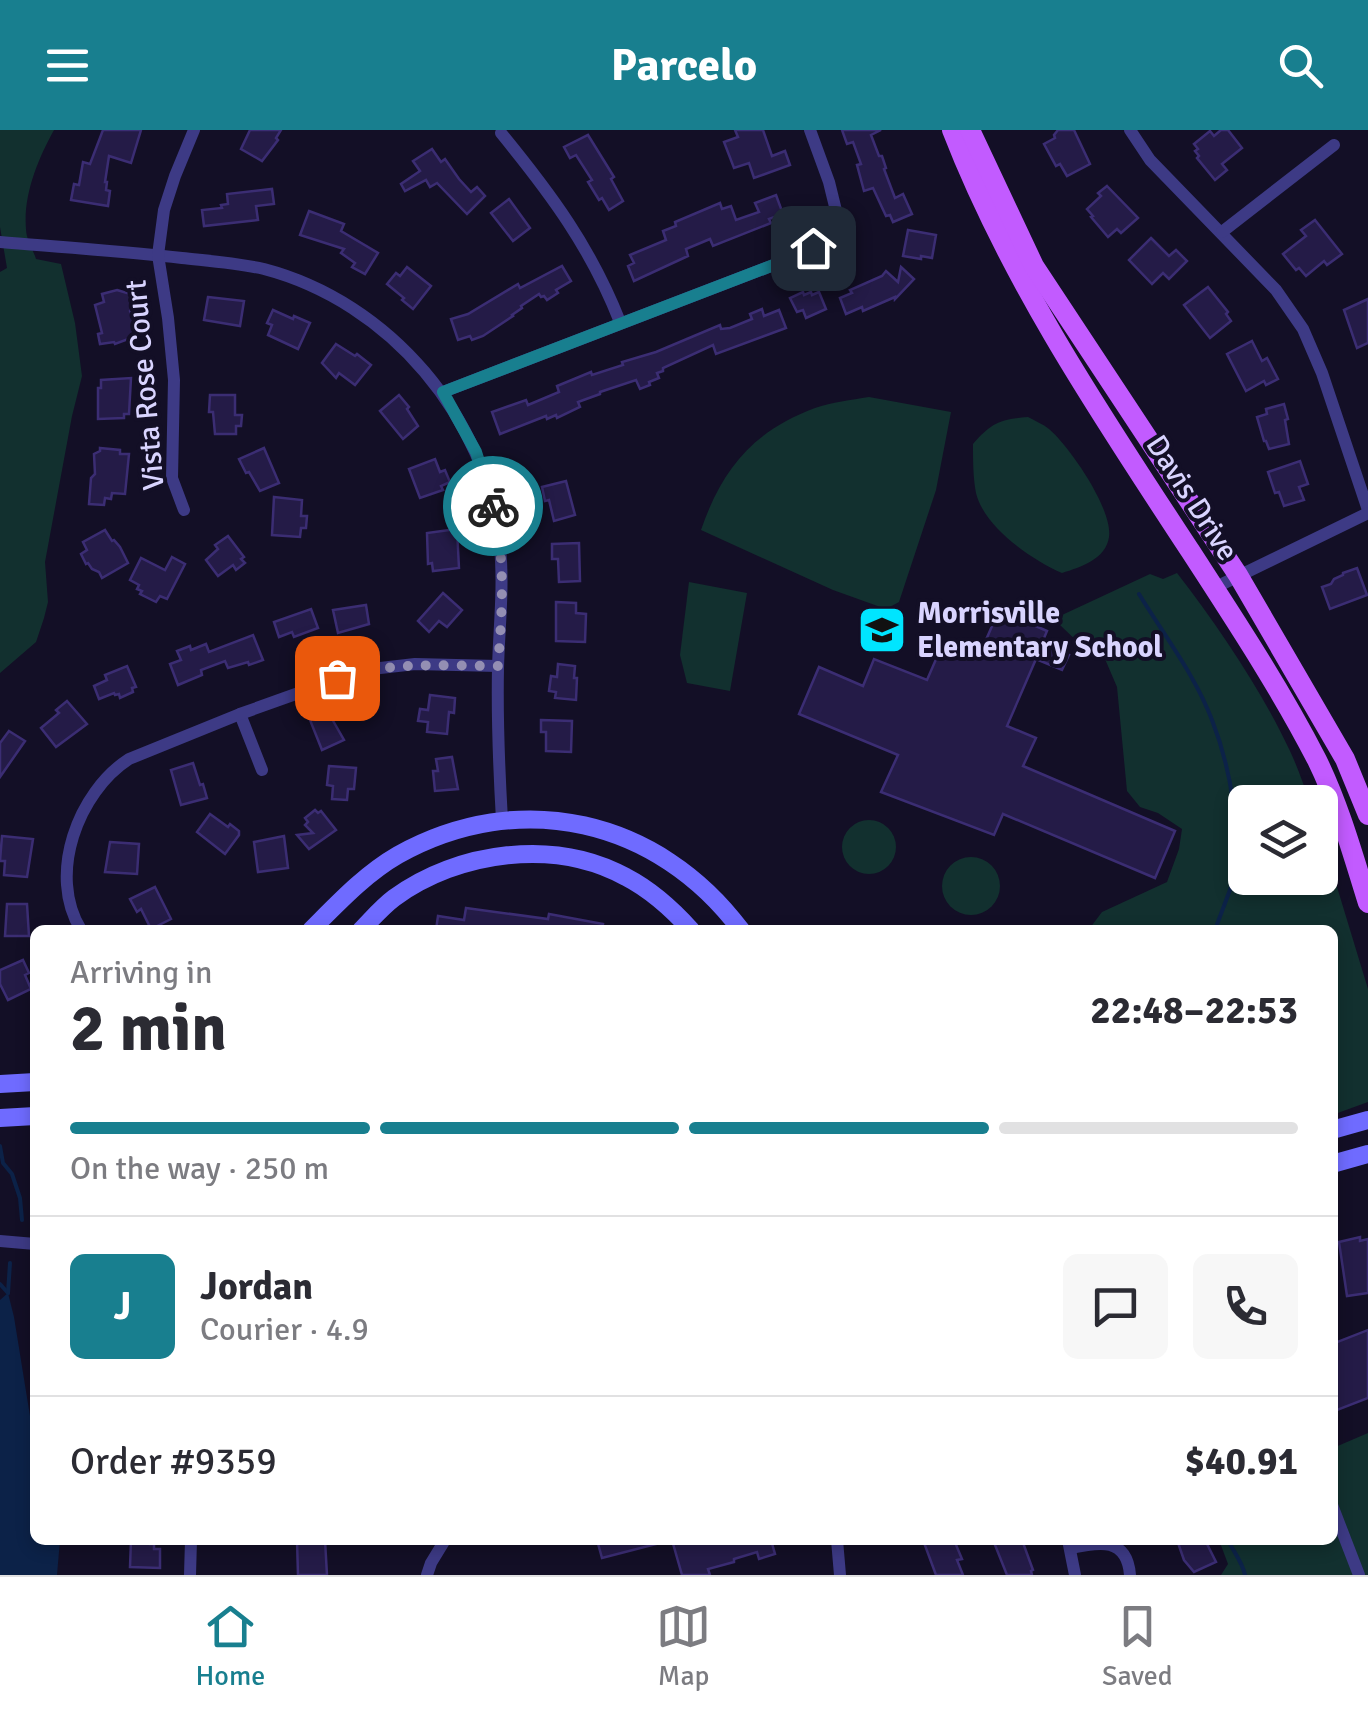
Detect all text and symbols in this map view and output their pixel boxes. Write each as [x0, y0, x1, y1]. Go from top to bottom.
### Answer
icon: menu [40, 38, 95, 93]
text: Parcelo [611, 38, 757, 93]
icon: search [1273, 38, 1328, 93]
pin [771, 206, 856, 291]
icon: home [786, 221, 841, 276]
street label: Vista Rose Court [117, 278, 173, 492]
street label: Davis Drive [1138, 428, 1246, 568]
courier [443, 456, 543, 556]
icon: bike [466, 479, 521, 534]
place label: Morrisville Elementary School [917, 595, 1163, 666]
school or university icon: Morrisville Elementary School [856, 604, 908, 656]
pin [295, 636, 380, 721]
icon: bag [310, 651, 365, 706]
map controls [1228, 785, 1338, 895]
button: layers [1228, 785, 1338, 895]
text: Arriving in [70, 953, 212, 992]
text: 22:48–22:53 [1090, 987, 1298, 1034]
text: 2 min [70, 989, 227, 1069]
text: On the way · 250 m [70, 1149, 329, 1188]
button: chat [1063, 1254, 1168, 1359]
button: phone [1193, 1254, 1298, 1359]
text: Jordan [200, 1263, 313, 1310]
text: J [114, 1283, 131, 1330]
text: Courier · 4.9 [200, 1310, 369, 1349]
text: Order #9359 [70, 1438, 277, 1485]
text: $40.91 [1185, 1438, 1298, 1485]
tab: Home [195, 1599, 265, 1693]
tab: Map [656, 1599, 711, 1693]
tab: Saved [1102, 1599, 1173, 1693]

